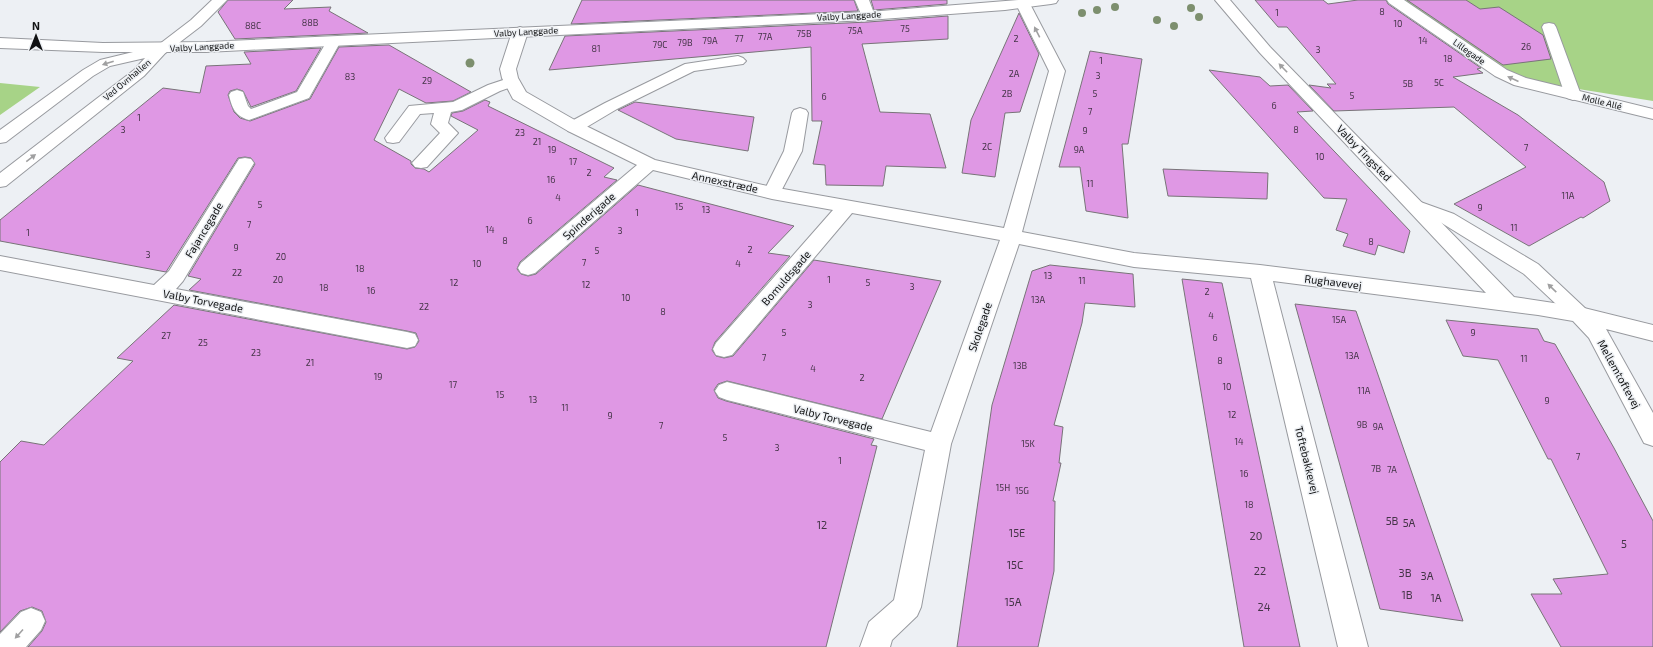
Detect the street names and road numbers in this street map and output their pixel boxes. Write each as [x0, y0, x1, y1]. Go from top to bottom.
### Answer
street label: Valby Langgade [817, 8, 881, 23]
street label: Valby Langgade [494, 24, 558, 39]
street label: Lillegade [1451, 36, 1488, 67]
street label: Valby Langgade [170, 39, 234, 54]
street label: Ved Ovnhallen [101, 57, 153, 103]
street label: Mølle Allé [1581, 91, 1623, 112]
street label: Valby Tingsted [1334, 122, 1395, 184]
street label: Annexstræde [691, 168, 759, 195]
street label: Spinderigade [560, 189, 618, 242]
street label: Fajancegade [182, 200, 226, 260]
street label: Bomuldsgade [758, 248, 813, 308]
street label: Rughavevej [1304, 272, 1362, 292]
street label: Valby Torvegade [162, 286, 244, 315]
street label: Skolegade [965, 300, 994, 353]
street label: Mellemtoftevej [1594, 337, 1644, 411]
street label: Valby Torvegade [792, 401, 874, 434]
street label: Toftebakkevej [1292, 425, 1322, 495]

